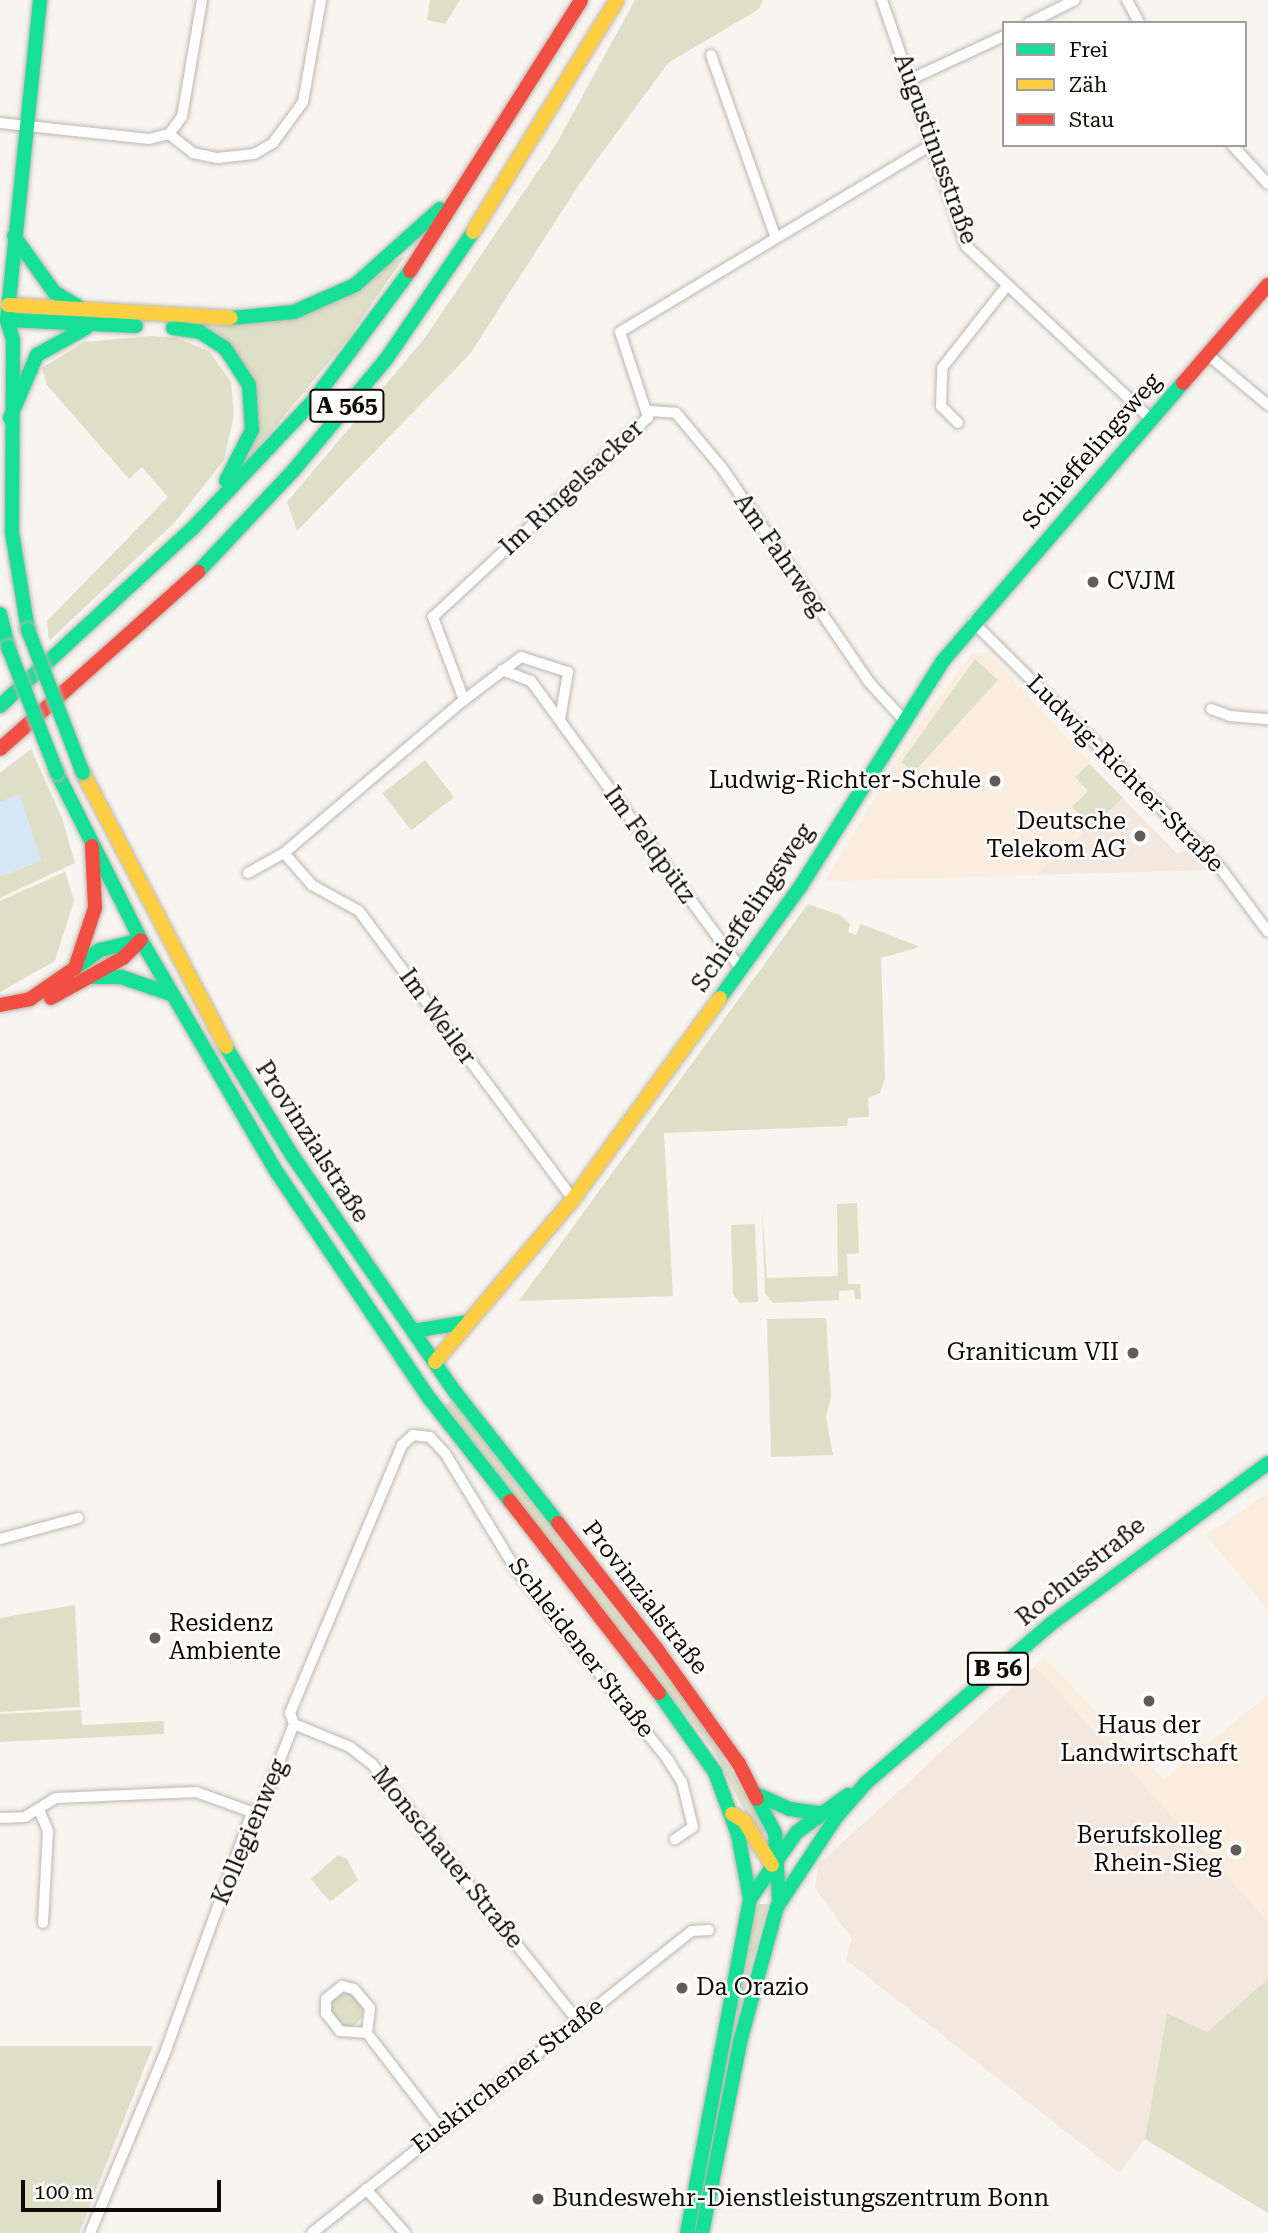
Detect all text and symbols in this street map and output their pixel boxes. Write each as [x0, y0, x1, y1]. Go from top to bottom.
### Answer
legend [1002, 21, 1247, 147]
text: Frei [1069, 38, 1108, 62]
street label: Augustinusstraße [887, 50, 983, 248]
text: Zäh [1069, 73, 1107, 97]
text: Stau [1069, 108, 1114, 132]
street label: Schieffelingsweg [1017, 367, 1167, 535]
road number: A 565 [308, 386, 386, 426]
street label: Im Ringelsacker [494, 414, 650, 562]
street label: Am Fahrweg [727, 488, 833, 622]
place label: CVJM [1107, 568, 1176, 596]
marker: CVJM [1085, 574, 1101, 590]
street label: Ludwig-Richter-Straße [1020, 669, 1230, 879]
place label: Ludwig-Richter-Schule [709, 767, 981, 795]
marker: Ludwig-Richter-Schule [987, 773, 1003, 789]
street label: Im Feldpütz [597, 781, 701, 909]
place label: Deutsche Telekom AG [986, 808, 1126, 864]
street label: Schieffelingsweg [686, 818, 820, 998]
marker: Deutsche Telekom AG [1132, 828, 1148, 844]
street label: Im Weiler [393, 963, 481, 1071]
street label: Provinzialstraße [249, 1056, 375, 1228]
place label: Graniticum VII [947, 1339, 1119, 1367]
marker: Graniticum VII [1125, 1345, 1141, 1361]
street label: Rochusstraße [1011, 1511, 1151, 1633]
street label: Provinzialstraße [576, 1515, 714, 1681]
street label: Schleidener Straße [502, 1553, 660, 1743]
place label: Residenz Ambiente [169, 1610, 281, 1666]
marker: Residenz Ambiente [147, 1630, 163, 1646]
road number: B 56 [967, 1650, 1030, 1688]
marker: Haus der Landwirtschaft [1141, 1693, 1157, 1709]
place label: Haus der Landwirtschaft [1060, 1712, 1238, 1768]
street label: Kollegienweg [206, 1755, 294, 1909]
street label: Monschauer Straße [365, 1762, 529, 1954]
place label: Berufskolleg Rhein-Sieg [1077, 1822, 1222, 1878]
marker: Berufskolleg Rhein-Sieg [1228, 1842, 1244, 1858]
place label: Da Orazio [696, 1974, 809, 2002]
marker: Da Orazio [674, 1980, 690, 1996]
street label: Euskirchener Straße [406, 1992, 610, 2160]
scale bar [24, 2166, 224, 2210]
text: 100 m [34, 2180, 94, 2204]
place label: Bundeswehr-Dienstleistungszentrum Bonn [552, 2185, 1049, 2213]
marker: Bundeswehr-Dienstleistungszentrum Bonn [530, 2191, 546, 2207]

